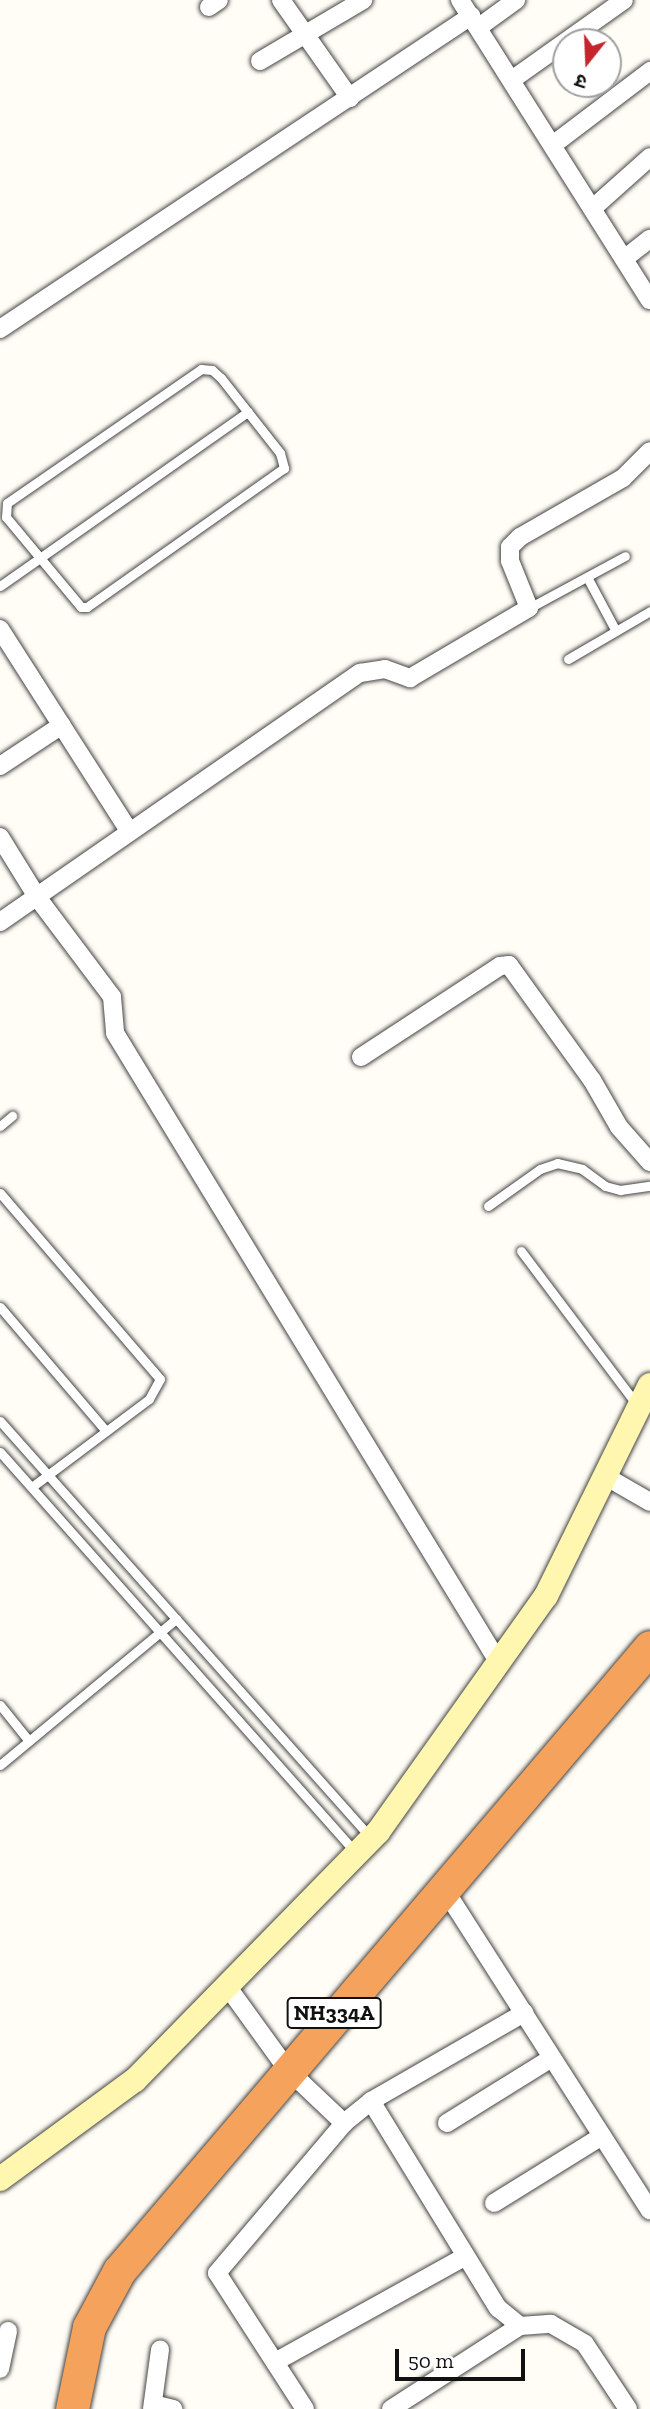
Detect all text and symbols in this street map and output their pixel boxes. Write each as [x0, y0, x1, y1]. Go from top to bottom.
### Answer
north arrow [552, 28, 622, 98]
text: उ [572, 69, 590, 94]
road number: NH334A [285, 1996, 383, 2030]
scale bar [398, 2336, 528, 2380]
text: 50 m [408, 2348, 454, 2373]

